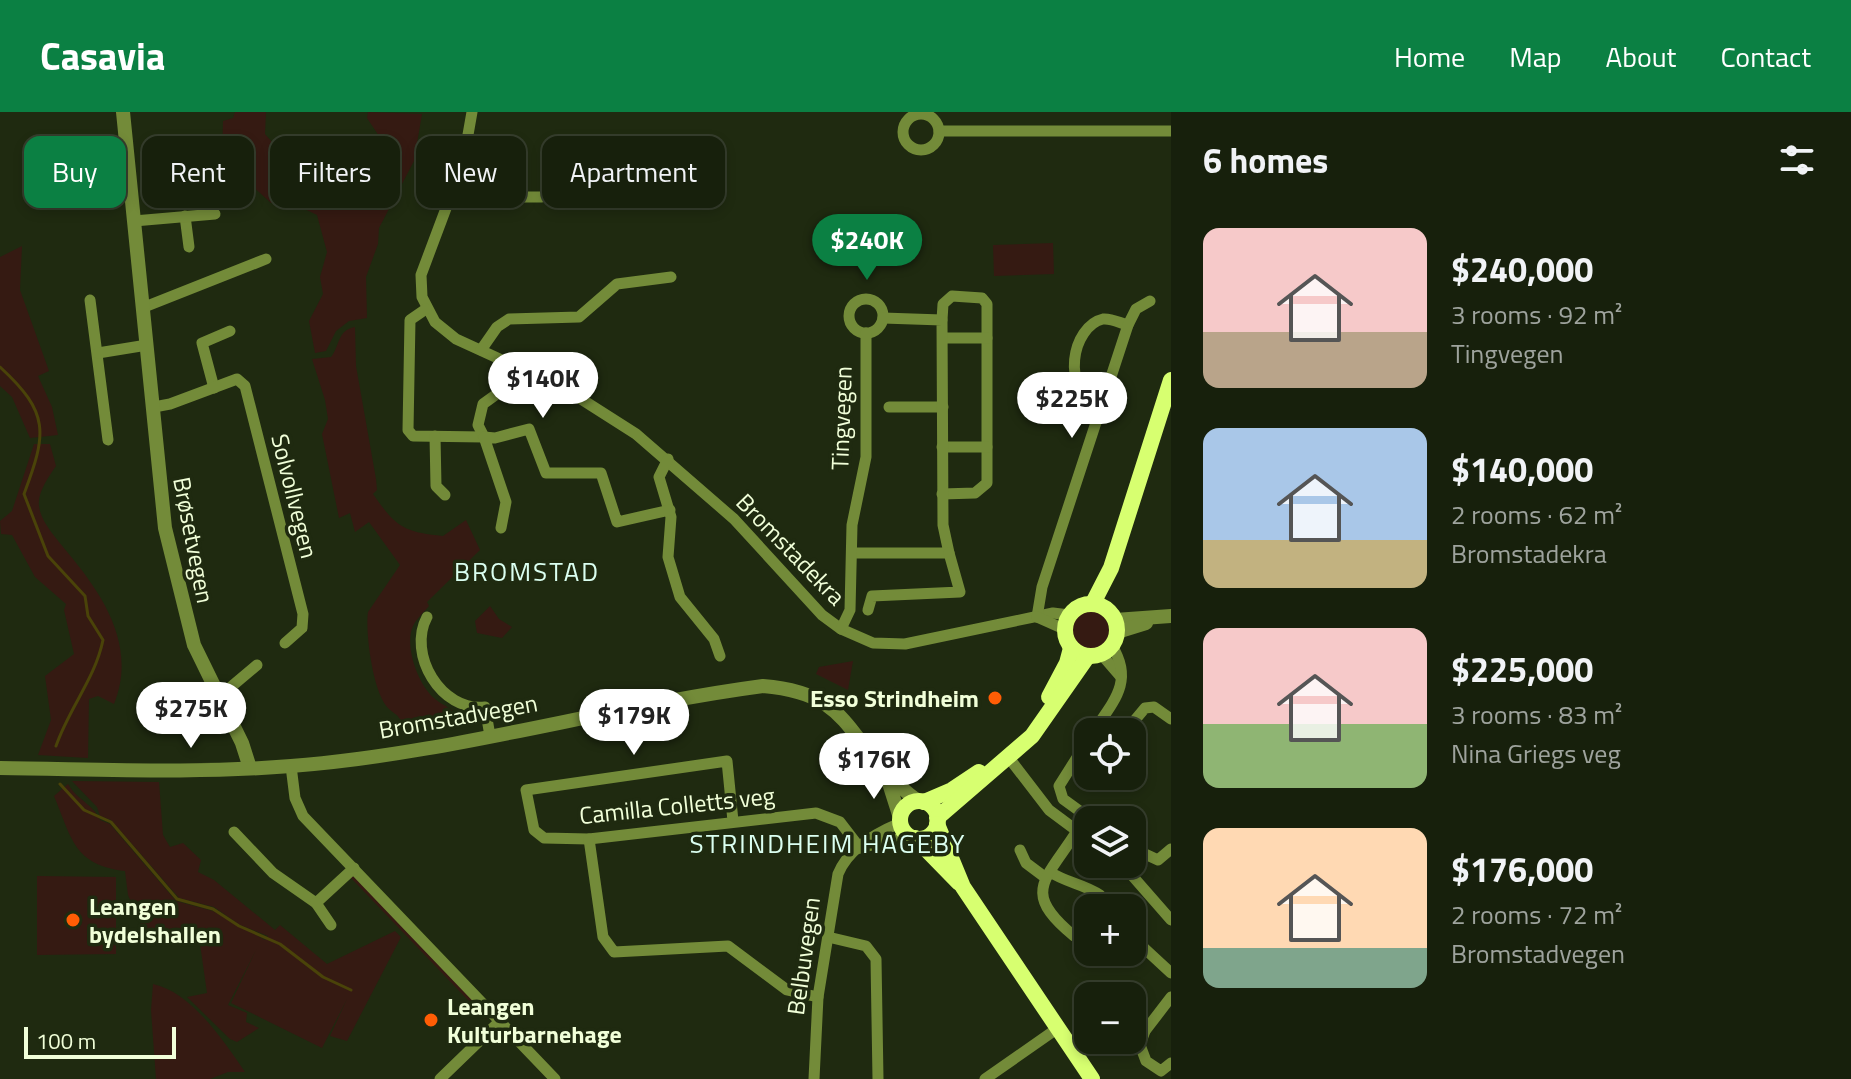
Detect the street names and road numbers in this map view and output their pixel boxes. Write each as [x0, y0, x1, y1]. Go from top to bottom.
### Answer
street label: Tingvegen [821, 365, 861, 471]
street label: Solvollvegen [262, 430, 328, 562]
street label: Brøsetvegen [164, 474, 224, 606]
street label: Bromstadekra [728, 485, 854, 613]
street label: Bromstadvegen [376, 684, 540, 748]
street label: Camilla Colletts veg [577, 777, 777, 833]
street label: Belbuvegen [777, 895, 829, 1017]

